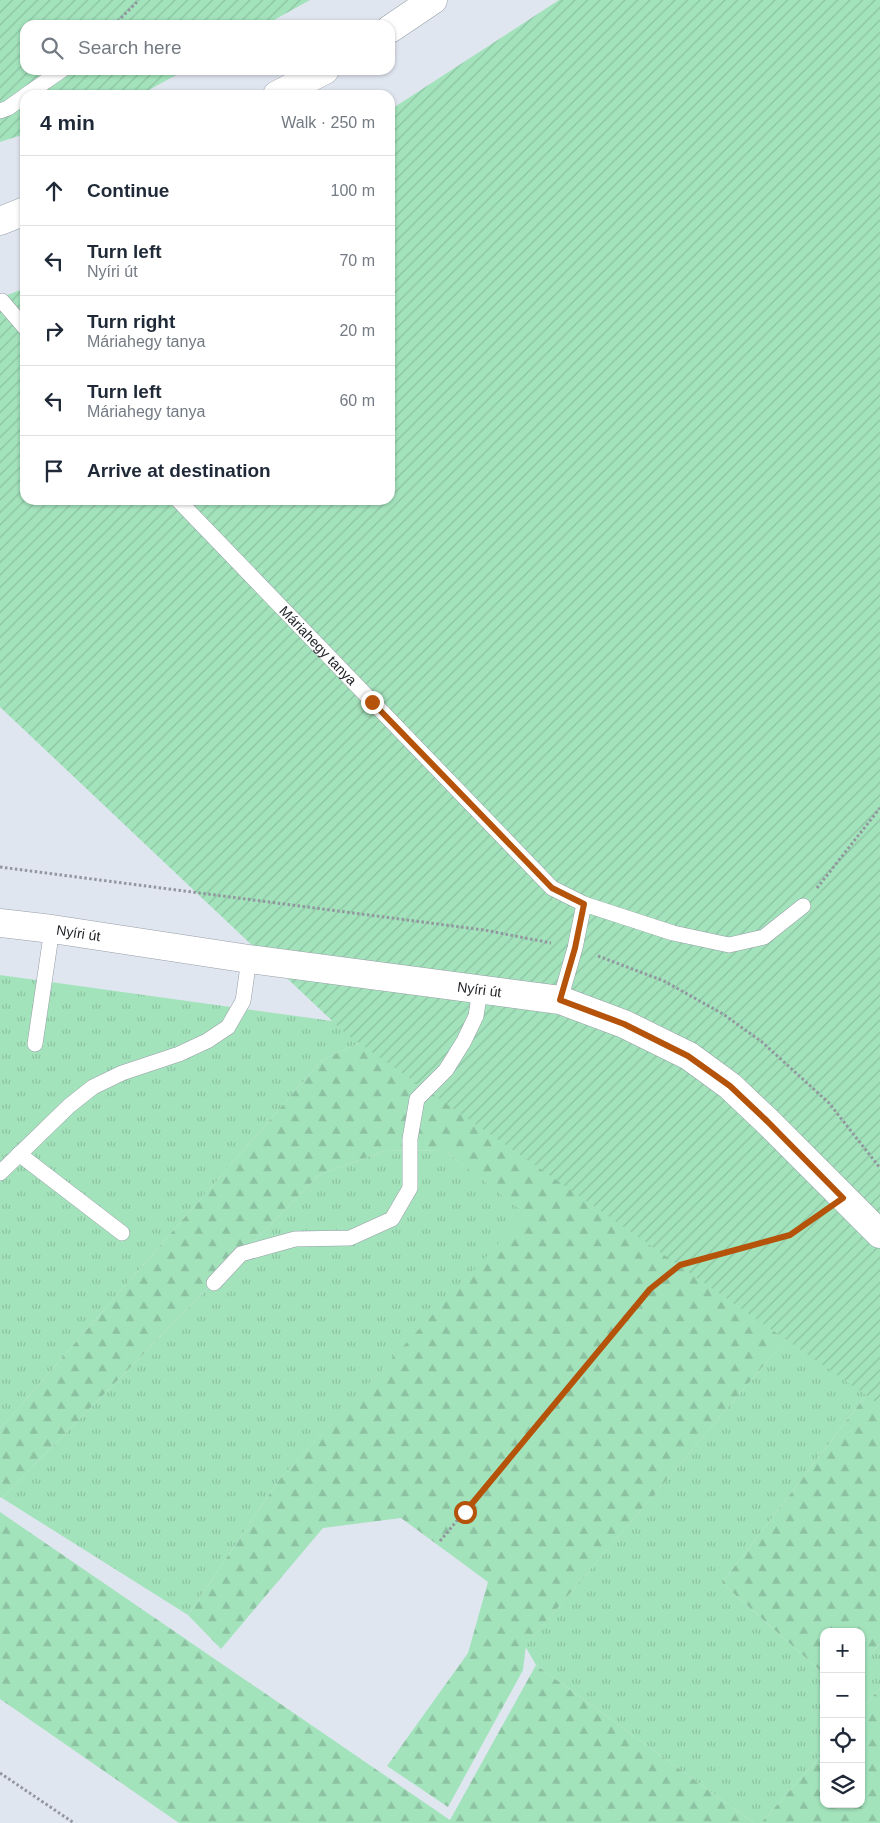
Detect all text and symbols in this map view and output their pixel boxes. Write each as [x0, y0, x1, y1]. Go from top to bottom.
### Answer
search box [20, 20, 395, 75]
icon: search [38, 34, 66, 62]
text: Search here [78, 37, 182, 58]
text: 4 min [40, 111, 95, 134]
text: Walk · 250 m [281, 114, 375, 131]
icon: ahead [40, 177, 68, 205]
text: Continue [87, 180, 169, 201]
text: 100 m [331, 182, 375, 199]
text: Turn left [87, 241, 162, 262]
icon: left [40, 247, 68, 275]
text: 70 m [339, 252, 375, 269]
text: Nyíri út [87, 263, 138, 280]
text: Turn right [87, 311, 175, 332]
icon: right [40, 317, 68, 345]
text: 20 m [339, 322, 375, 339]
text: Máriahegy tanya [87, 333, 205, 350]
text: Turn left [87, 381, 162, 402]
icon: left [40, 387, 68, 415]
text: 60 m [339, 392, 375, 409]
text: Máriahegy tanya [87, 403, 205, 420]
icon: arrive [40, 457, 68, 485]
text: Arrive at destination [87, 460, 271, 481]
street label: Máriahegy tanya [276, 603, 360, 688]
route end [361, 691, 384, 714]
street label: Nyíri út [55, 922, 102, 944]
street label: Nyíri út [456, 979, 503, 1000]
route start [454, 1501, 477, 1524]
map controls [820, 1628, 865, 1808]
button: + [820, 1628, 865, 1673]
button: − [820, 1673, 865, 1718]
button: locate [820, 1718, 865, 1763]
button: layers [820, 1763, 865, 1808]

